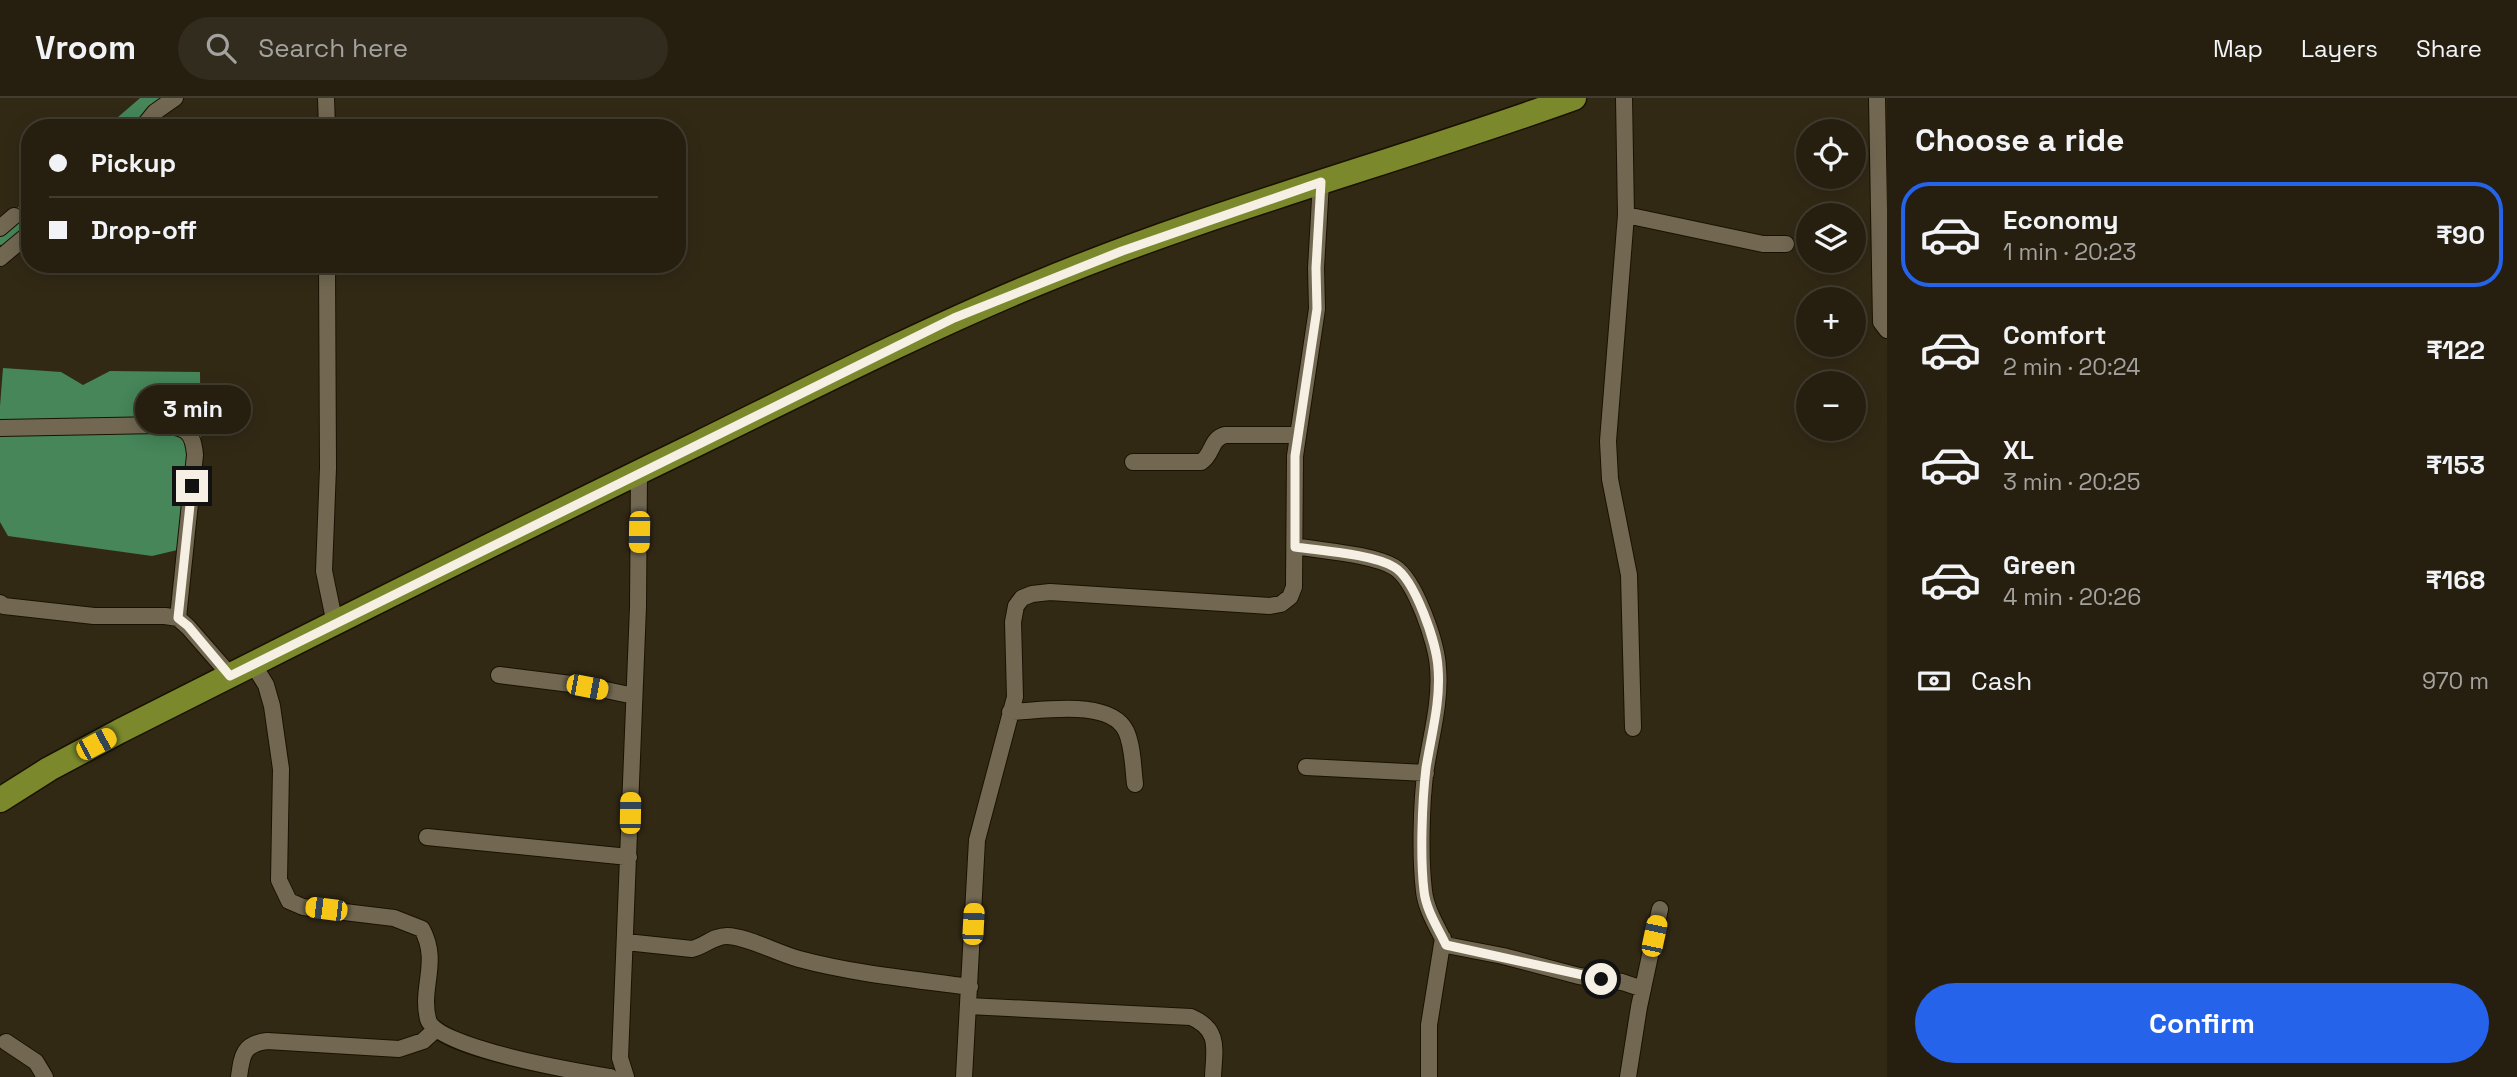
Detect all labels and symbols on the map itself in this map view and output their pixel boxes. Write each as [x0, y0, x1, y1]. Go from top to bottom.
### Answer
callout: 3 min [134, 384, 250, 434]
route end [176, 470, 208, 502]
car [629, 511, 650, 553]
car [565, 673, 610, 701]
car [73, 725, 120, 763]
car [620, 792, 641, 834]
car [304, 896, 349, 922]
car [962, 902, 985, 946]
car [1640, 913, 1669, 959]
route start [1585, 963, 1617, 995]

